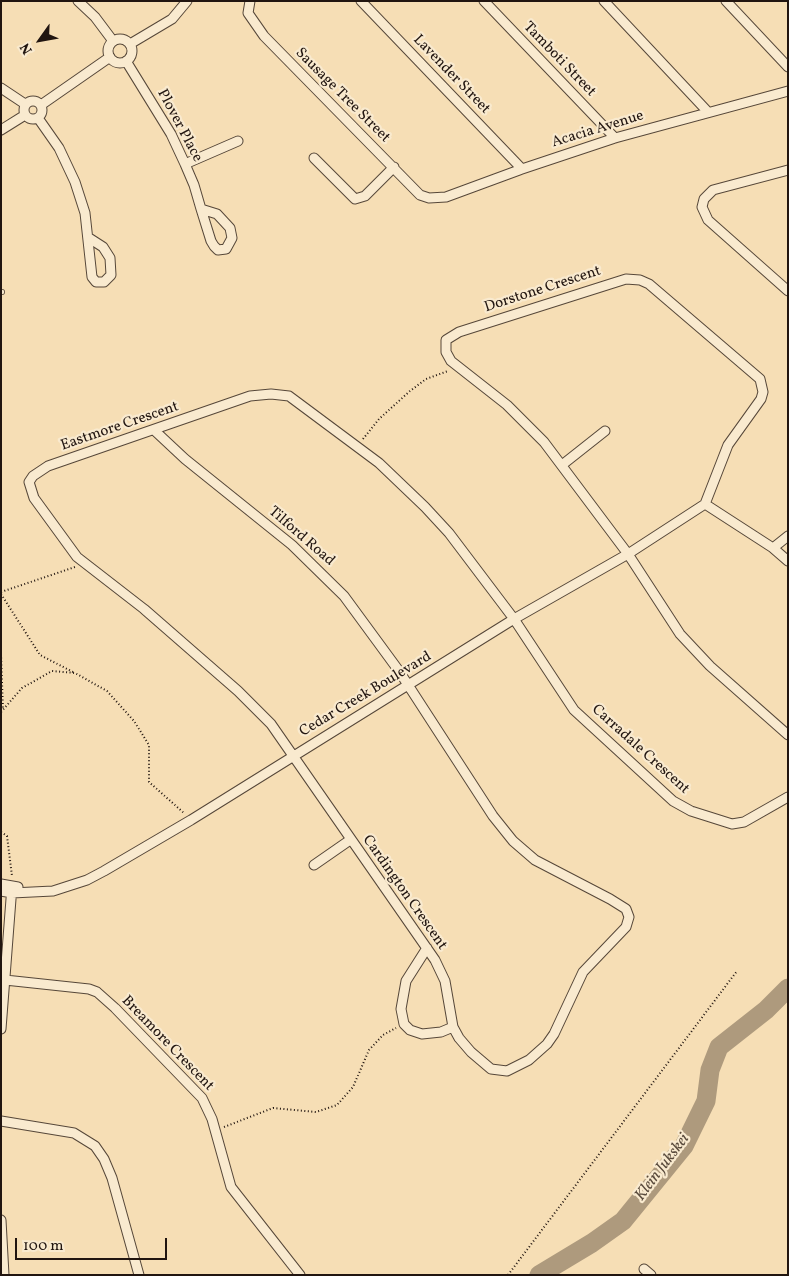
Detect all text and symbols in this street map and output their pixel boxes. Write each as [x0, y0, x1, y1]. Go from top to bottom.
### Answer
north arrow [15, 15, 65, 65]
street label: Tamboti Street [519, 19, 599, 101]
street label: Lavender Street [409, 32, 493, 118]
text: N [16, 39, 38, 58]
street label: Sausage Tree Street [291, 45, 393, 147]
street label: Plover Place [152, 87, 206, 165]
street label: Acacia Avenue [550, 107, 646, 153]
street label: Dorstone Crescent [482, 263, 604, 317]
street label: Eastmore Crescent [59, 398, 181, 456]
street label: Tilford Road [264, 503, 338, 571]
street label: Cedar Creek Boulevard [297, 648, 435, 742]
street label: Carradale Crescent [587, 701, 693, 799]
street label: Cardington Crescent [358, 832, 450, 954]
street label: Breamore Crescent [117, 993, 217, 1095]
water label: Klein Jukskei [632, 1131, 694, 1205]
scale bar [18, 1228, 170, 1260]
text: 100 m [23, 1236, 63, 1257]

